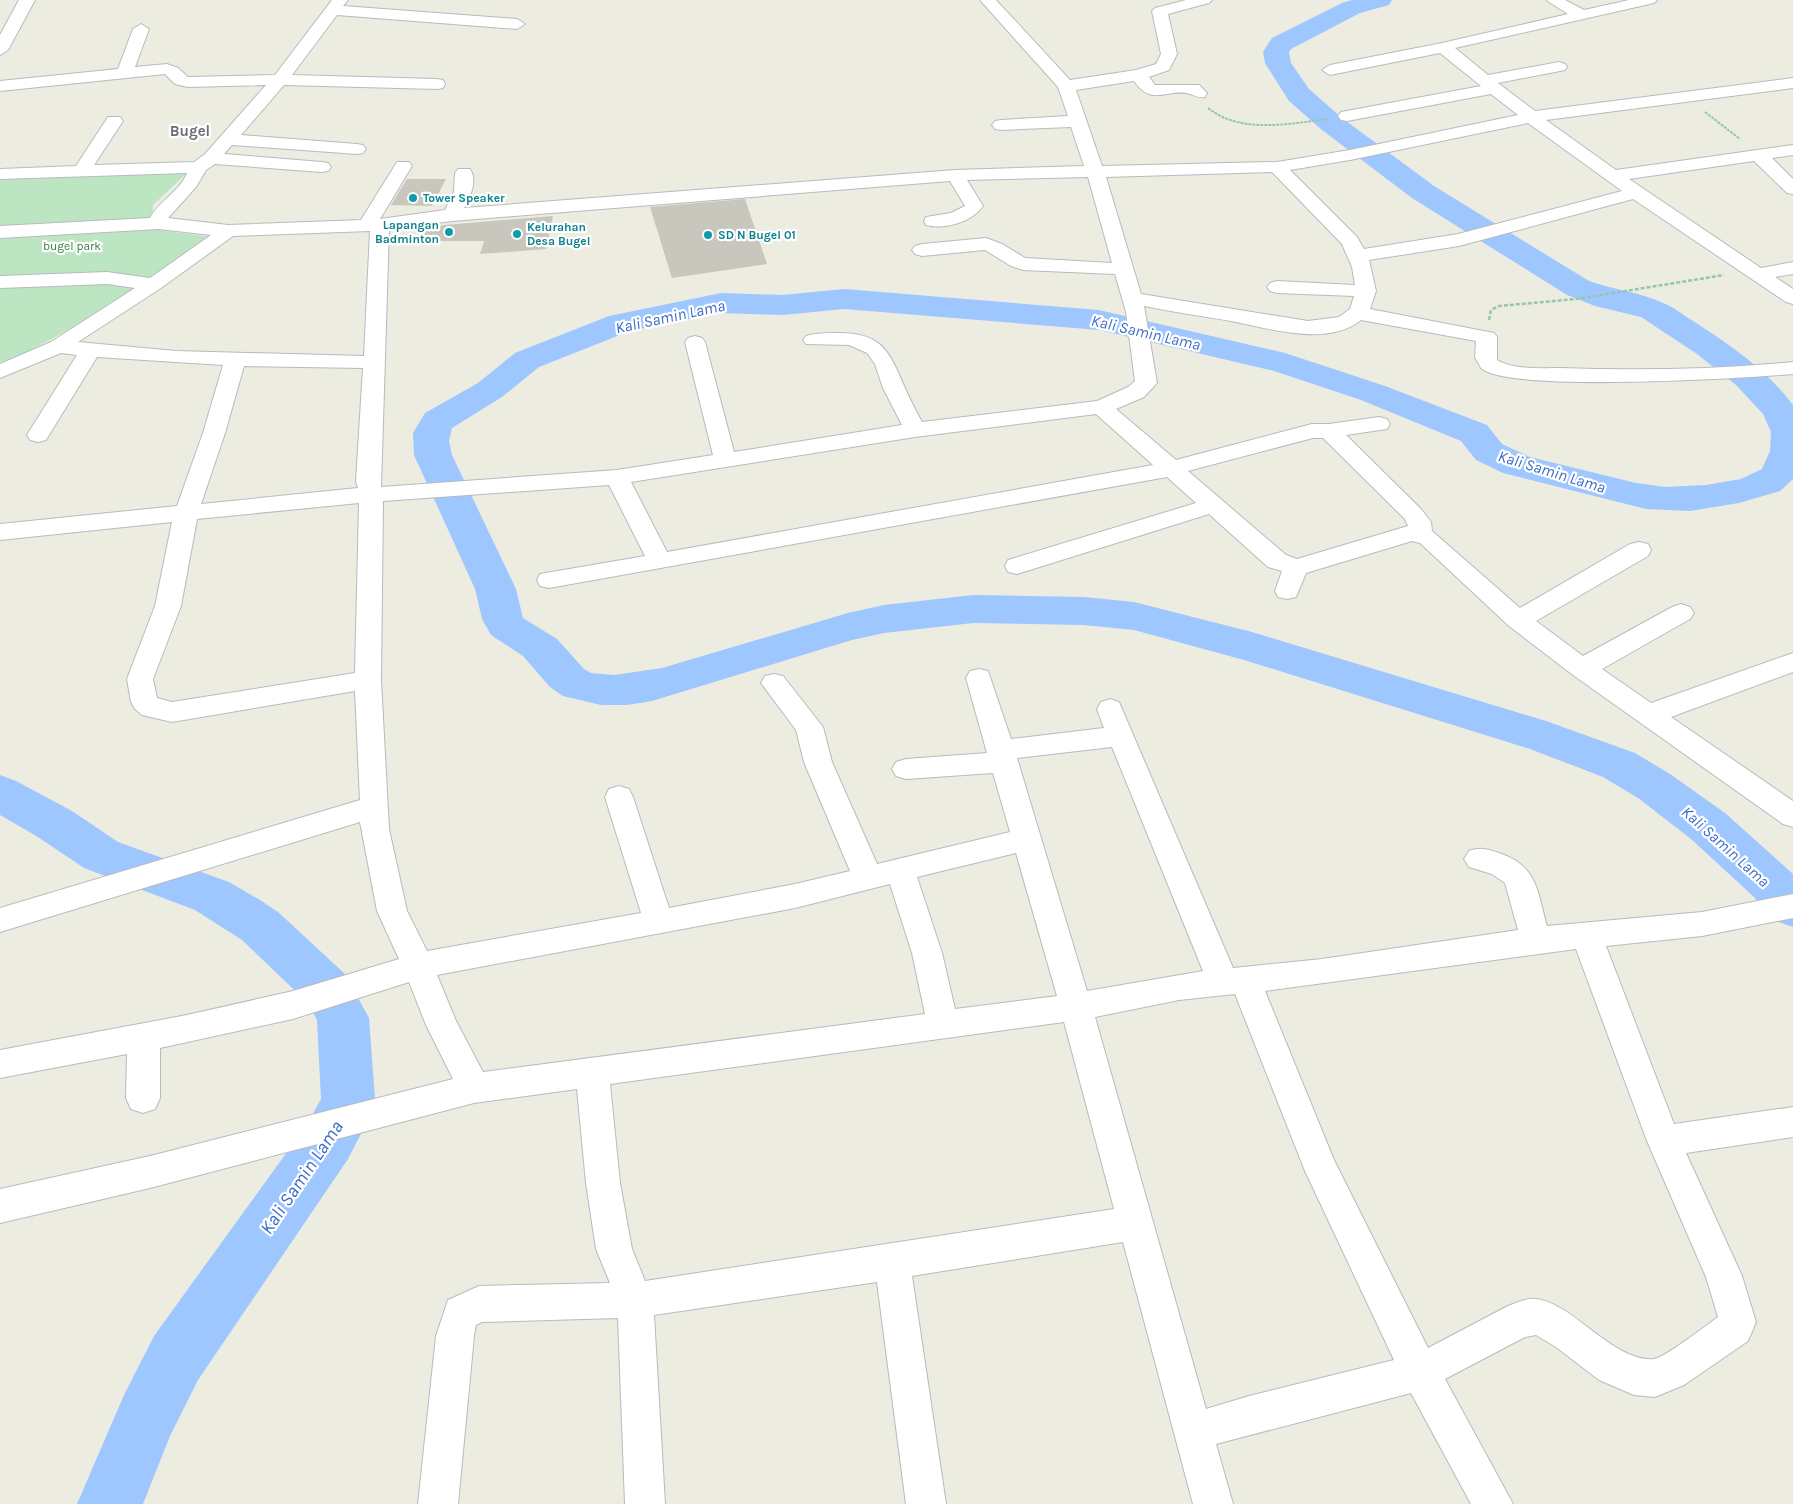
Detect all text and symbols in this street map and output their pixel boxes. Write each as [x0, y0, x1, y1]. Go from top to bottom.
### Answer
district label: Bugel [170, 122, 210, 140]
place label: Tower Speaker [423, 191, 505, 205]
marker: Tower Speaker [407, 192, 419, 204]
place label: Lapangan Badminton [375, 218, 439, 246]
place label: Kelurahan Desa Bugel [527, 220, 590, 248]
marker: Lapangan Badminton [443, 226, 455, 238]
marker: Kelurahan Desa Bugel [511, 228, 523, 240]
place label: SD N Bugel 01 [718, 228, 796, 242]
marker: SD N Bugel 01 [702, 229, 714, 241]
park label: bugel park [43, 239, 101, 253]
water label: Kali Samin Lama [614, 296, 727, 337]
water label: Kali Samin Lama [1089, 311, 1202, 354]
water label: Kali Samin Lama [1496, 446, 1608, 497]
water label: Kali Samin Lama [1678, 802, 1773, 891]
water label: Kali Samin Lama [256, 1116, 348, 1239]

